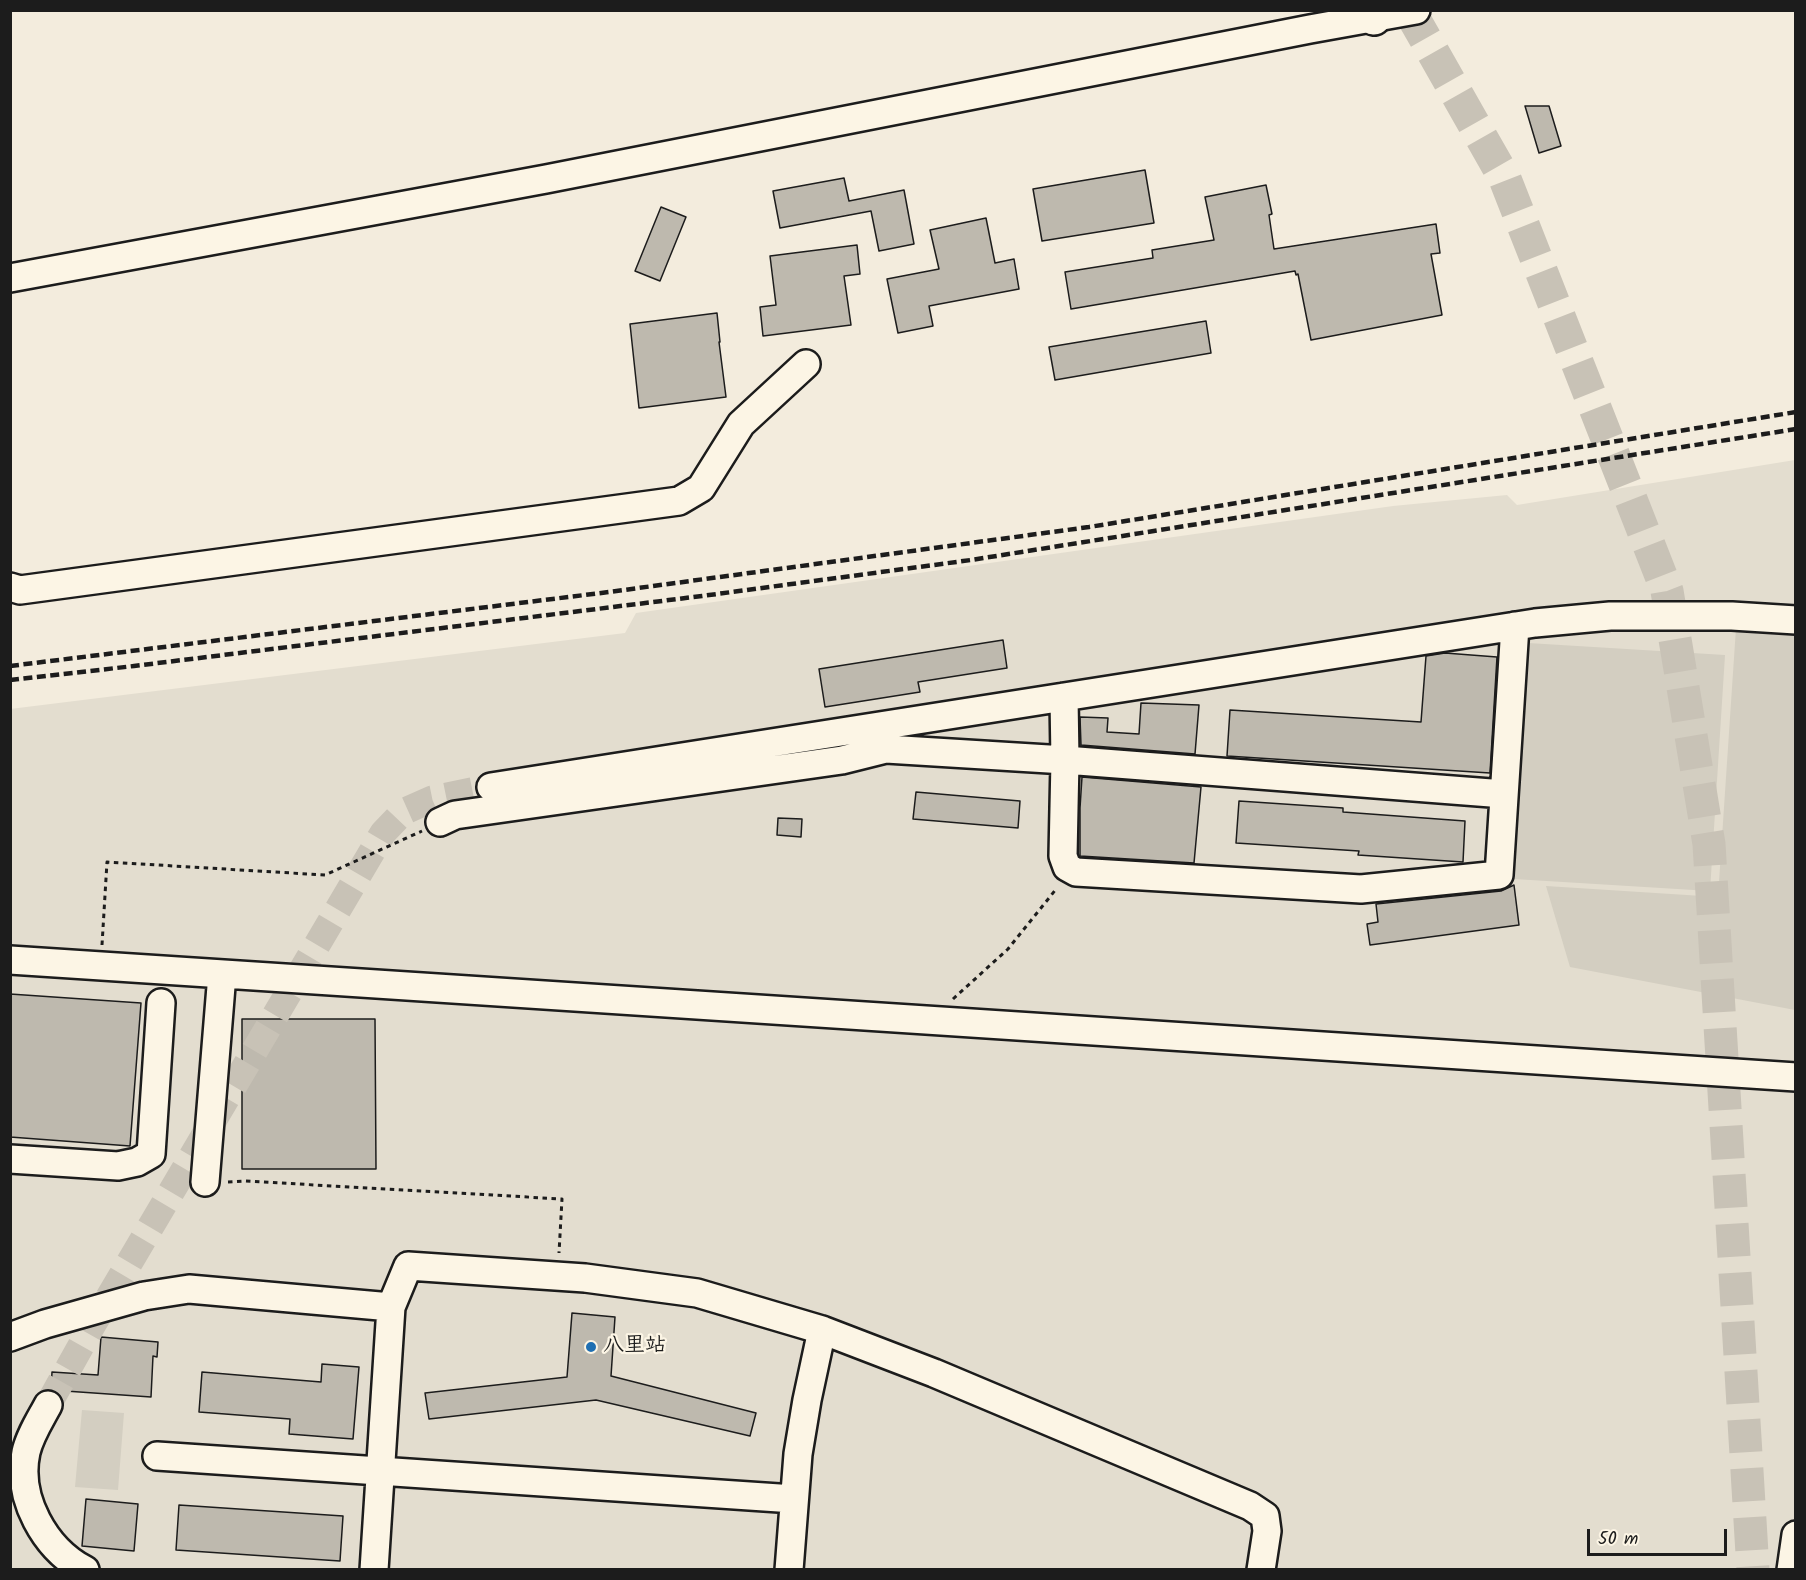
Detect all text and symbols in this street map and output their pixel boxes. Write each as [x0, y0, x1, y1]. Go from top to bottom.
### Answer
place label: 八里站 [603, 1334, 666, 1360]
marker: 八里站 [584, 1340, 598, 1354]
scale bar [1590, 1517, 1730, 1555]
text: 50 m [1598, 1525, 1638, 1554]

